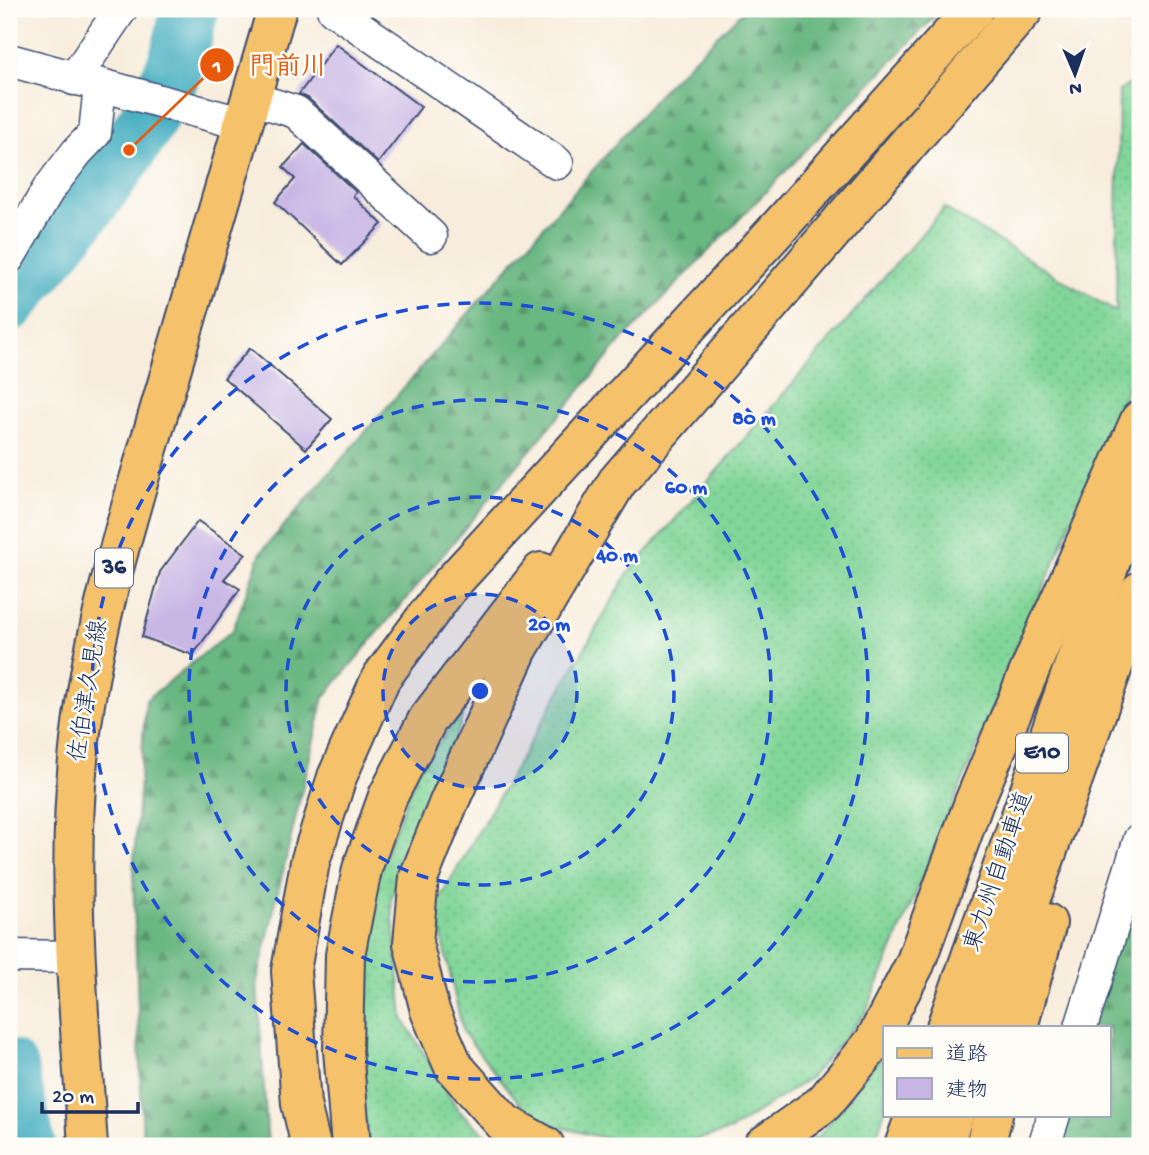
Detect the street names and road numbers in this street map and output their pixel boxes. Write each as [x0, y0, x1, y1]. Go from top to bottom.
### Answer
road number: 36 [95, 548, 133, 588]
street label: 佐伯津久見線 [63, 617, 116, 764]
road number: E10 [1016, 734, 1068, 772]
street label: 東九州自動車道 [958, 788, 1041, 956]

